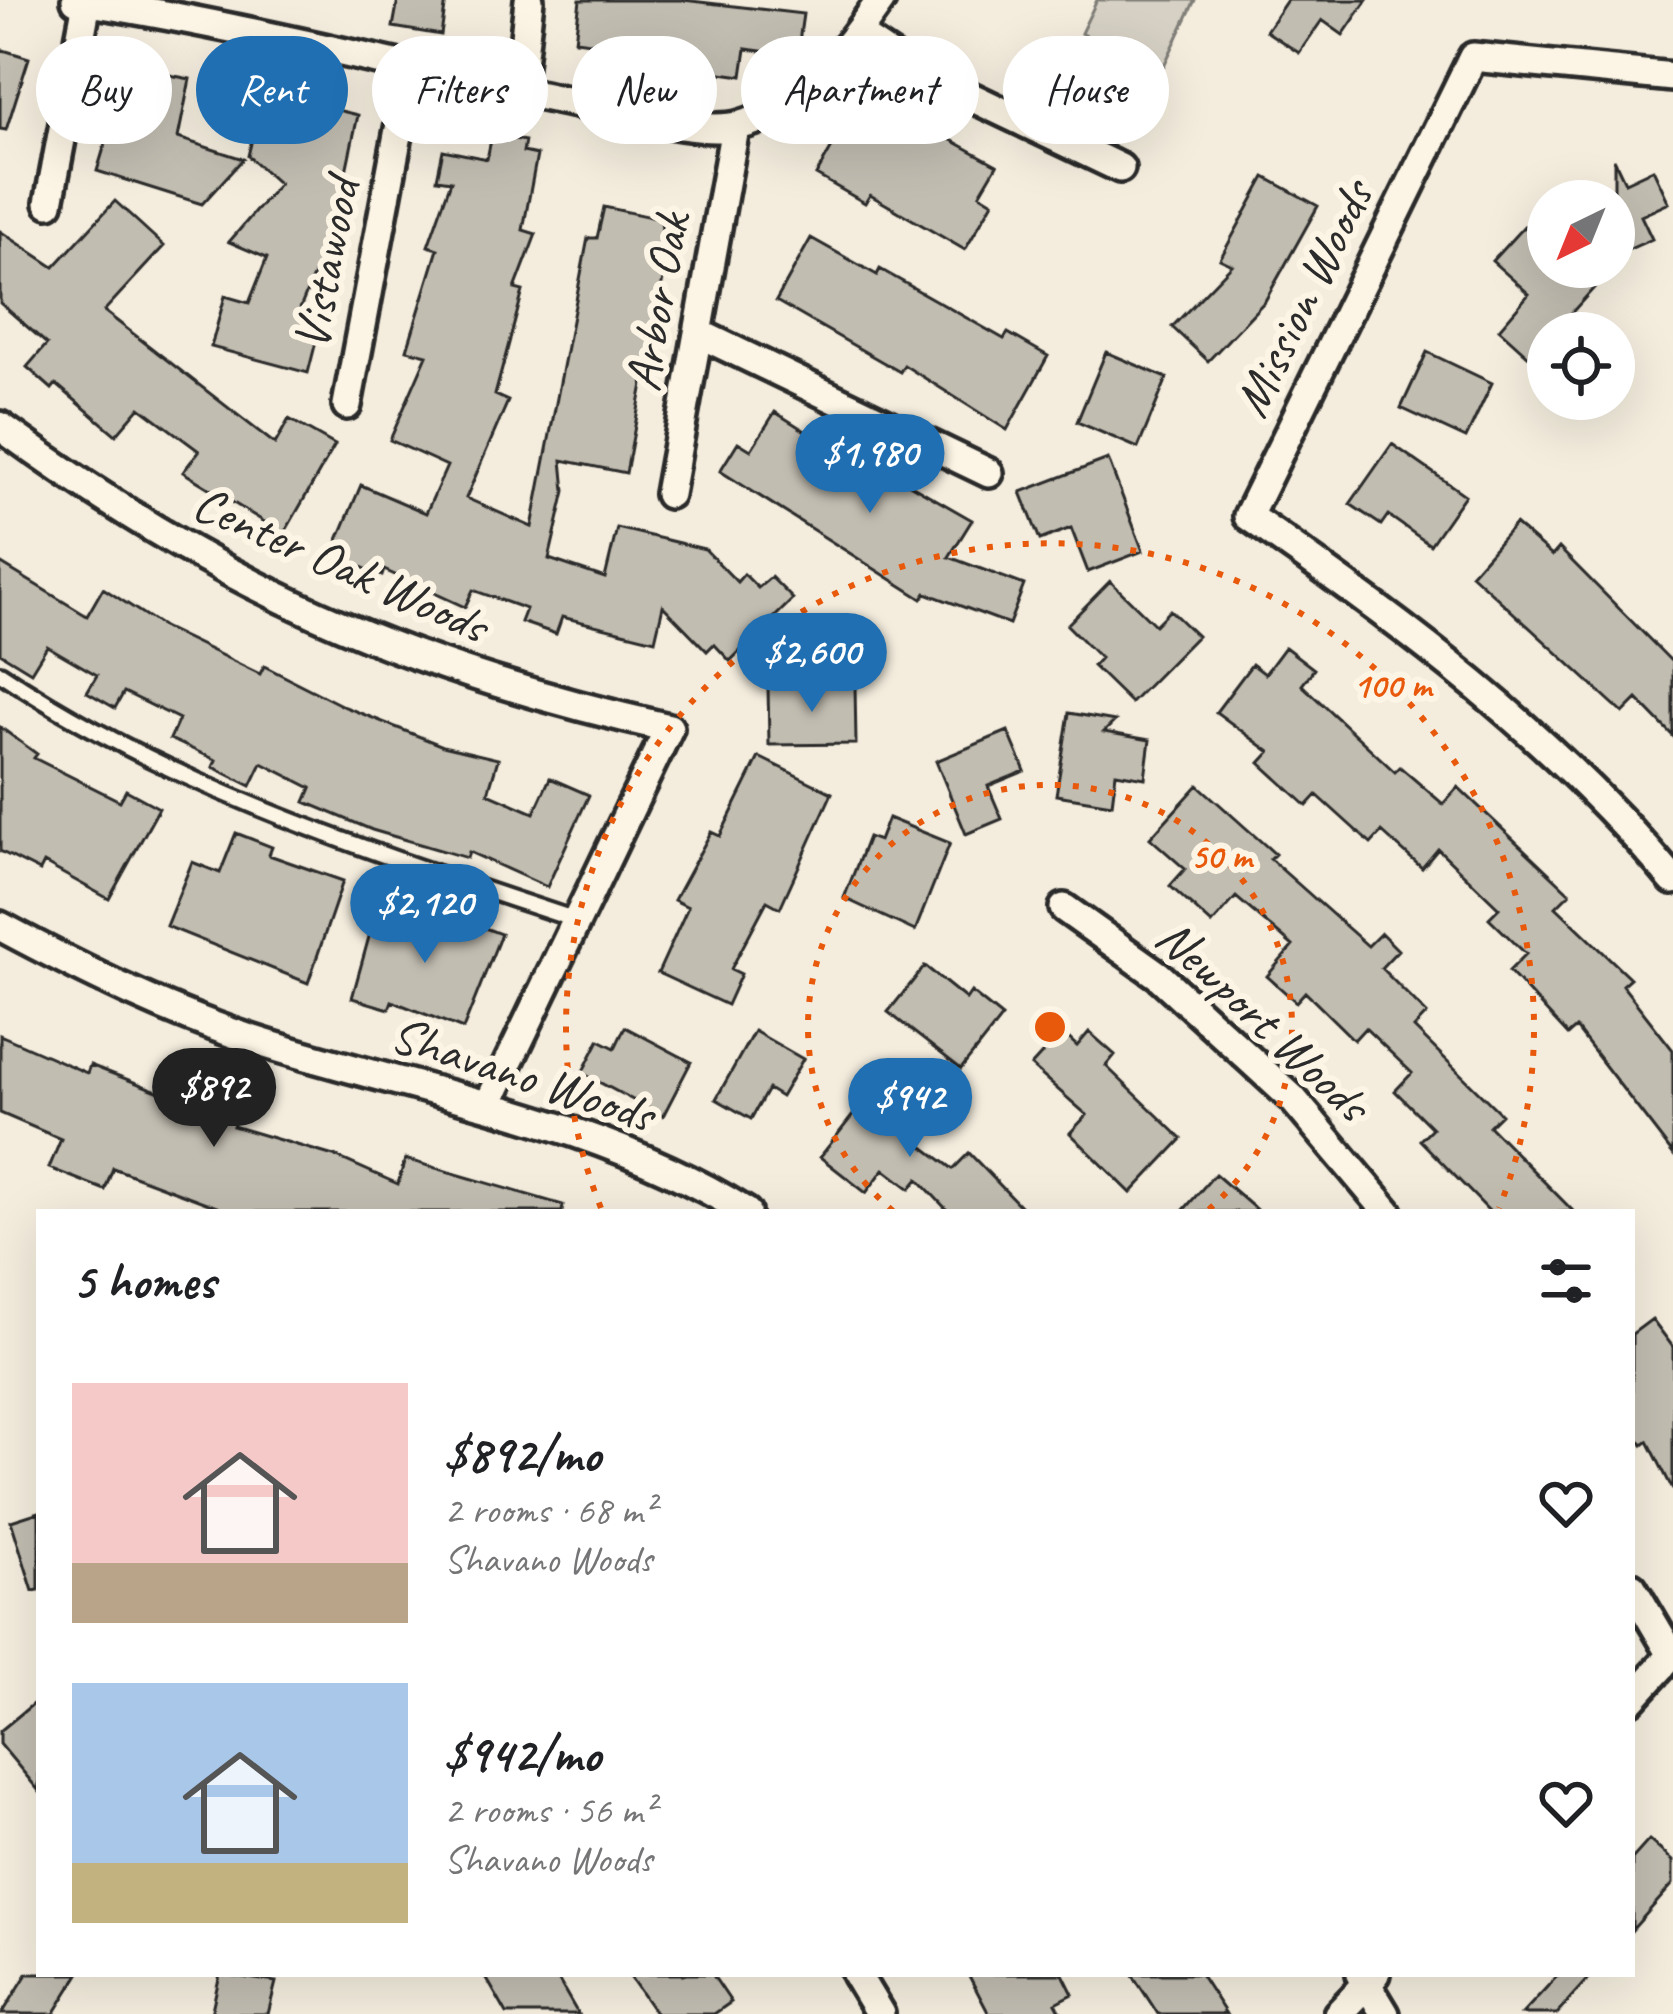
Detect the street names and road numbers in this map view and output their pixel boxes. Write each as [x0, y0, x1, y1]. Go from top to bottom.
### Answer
street label: Vistawood [278, 167, 375, 355]
street label: Mission Woods [1218, 167, 1389, 427]
street label: Arbor Oak [610, 205, 705, 396]
street label: Center Oak Woods [184, 471, 502, 659]
street label: Newport Woods [1143, 905, 1387, 1138]
street label: Shavano Woods [383, 1001, 666, 1148]

